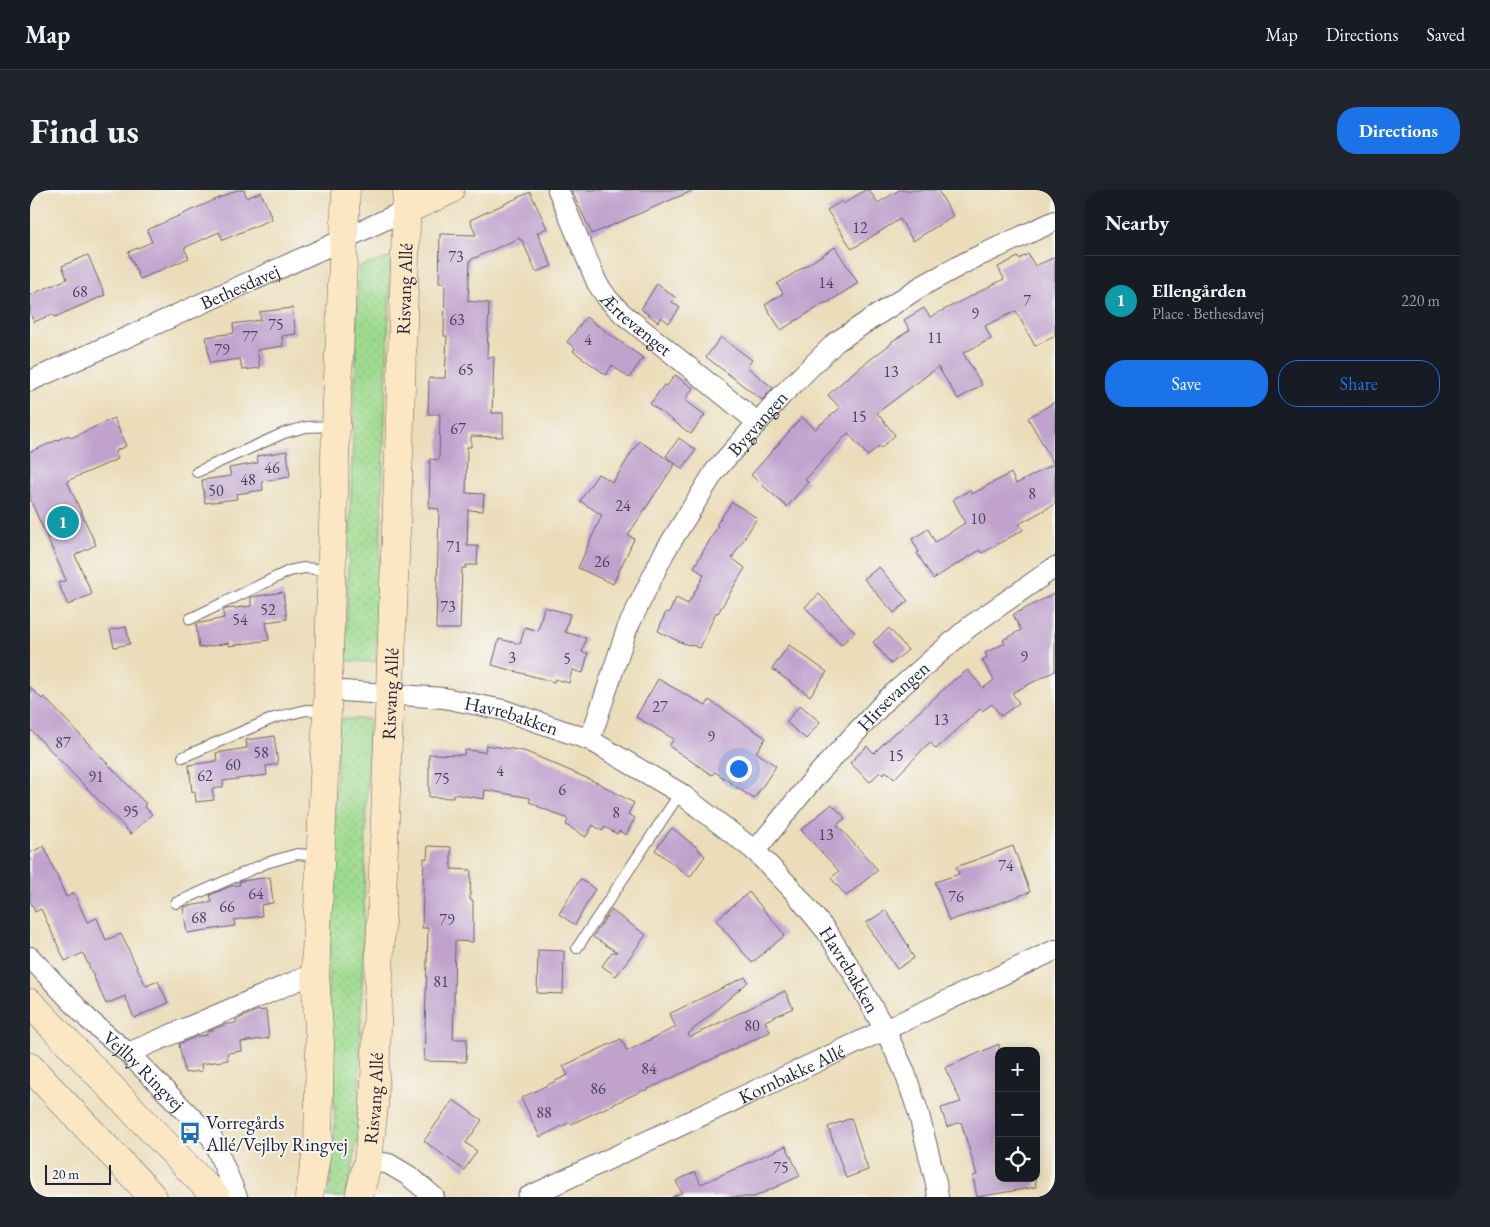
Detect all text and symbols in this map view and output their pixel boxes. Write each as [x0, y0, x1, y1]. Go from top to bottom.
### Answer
text: Map [25, 19, 70, 50]
text: Map [1266, 23, 1298, 46]
text: Directions [1326, 23, 1398, 46]
text: Saved [1426, 23, 1465, 46]
button: Directions [1337, 107, 1460, 154]
text: Find us [30, 108, 139, 153]
text: Nearby [1105, 209, 1169, 236]
house number: 12 [852, 217, 868, 238]
street label: Risvang Allé [390, 243, 418, 335]
house number: 73 [448, 246, 464, 267]
street label: Bethesdavej [196, 258, 283, 315]
house number: 14 [818, 272, 834, 293]
text: Ellengården [1152, 278, 1246, 303]
house number: 68 [72, 281, 88, 302]
street label: Ærtevænget [594, 285, 677, 361]
house number: 7 [1023, 290, 1031, 311]
text: 1 [1117, 290, 1125, 311]
text: 220 m [1401, 290, 1440, 311]
house number: 9 [971, 303, 979, 324]
text: Place · Bethesdavej [1152, 303, 1264, 324]
house number: 63 [449, 309, 465, 330]
house number: 75 [268, 314, 284, 335]
house number: 77 [242, 326, 258, 347]
house number: 11 [927, 327, 943, 348]
house number: 4 [584, 329, 592, 350]
house number: 79 [214, 339, 230, 360]
house number: 65 [458, 359, 474, 380]
button: Save [1105, 360, 1268, 407]
button: Share [1278, 360, 1440, 407]
house number: 13 [883, 361, 899, 382]
street label: Bygvangen [722, 385, 793, 461]
house number: 15 [851, 406, 867, 427]
house number: 67 [450, 418, 466, 439]
house number: 46 [264, 457, 280, 478]
house number: 48 [240, 469, 256, 490]
house number: 50 [208, 480, 224, 501]
house number: 8 [1028, 483, 1036, 504]
house number: 24 [615, 495, 631, 516]
pin: 1 [47, 503, 79, 541]
house number: 10 [970, 508, 986, 529]
house number: 71 [446, 536, 462, 557]
house number: 26 [594, 551, 610, 572]
house number: 73 [440, 596, 456, 617]
house number: 52 [260, 599, 276, 620]
house number: 54 [232, 609, 248, 630]
house number: 9 [1020, 646, 1028, 667]
street label: Risvang Allé [376, 647, 404, 740]
house number: 3 [508, 647, 516, 668]
house number: 5 [563, 648, 571, 669]
street label: Hirsevangen [851, 655, 934, 736]
street label: Havrebakken [462, 690, 562, 741]
house number: 27 [652, 696, 668, 717]
house number: 13 [933, 709, 949, 730]
house number: 9 [707, 726, 715, 747]
house number: 87 [55, 732, 71, 753]
house number: 58 [253, 742, 269, 763]
house number: 15 [888, 745, 904, 766]
house number: 60 [225, 754, 241, 775]
your location [726, 756, 752, 782]
house number: 4 [496, 760, 504, 781]
house number: 62 [197, 765, 213, 786]
house number: 91 [88, 766, 104, 787]
house number: 75 [434, 768, 450, 789]
house number: 6 [558, 779, 566, 800]
house number: 95 [123, 801, 139, 822]
house number: 8 [612, 802, 620, 823]
house number: 13 [818, 824, 834, 845]
house number: 74 [998, 855, 1014, 876]
house number: 64 [248, 883, 264, 904]
house number: 76 [948, 886, 964, 907]
house number: 66 [219, 896, 235, 917]
house number: 68 [191, 907, 207, 928]
house number: 79 [439, 909, 455, 930]
street label: Havrebakken [814, 921, 885, 1017]
house number: 81 [433, 971, 449, 992]
house number: 80 [744, 1015, 760, 1036]
street label: Vejlby Ringvej [98, 1025, 190, 1116]
street label: Kornbakke Allé [734, 1038, 849, 1109]
map controls [995, 1047, 1040, 1182]
button: + [995, 1047, 1040, 1092]
street label: Risvang Allé [357, 1052, 389, 1145]
house number: 84 [641, 1058, 657, 1079]
house number: 86 [590, 1078, 606, 1099]
button: − [995, 1092, 1040, 1137]
house number: 88 [536, 1102, 552, 1123]
place label: Vorregårds Allé/Vejlby Ringvej [205, 1110, 348, 1157]
bus stop icon: Vorregårds Allé/Vejlby Ringvej [177, 1120, 203, 1146]
button: locate [995, 1137, 1040, 1182]
house number: 75 [773, 1157, 789, 1178]
scale bar [45, 1162, 111, 1185]
text: 20 m [52, 1165, 79, 1183]

